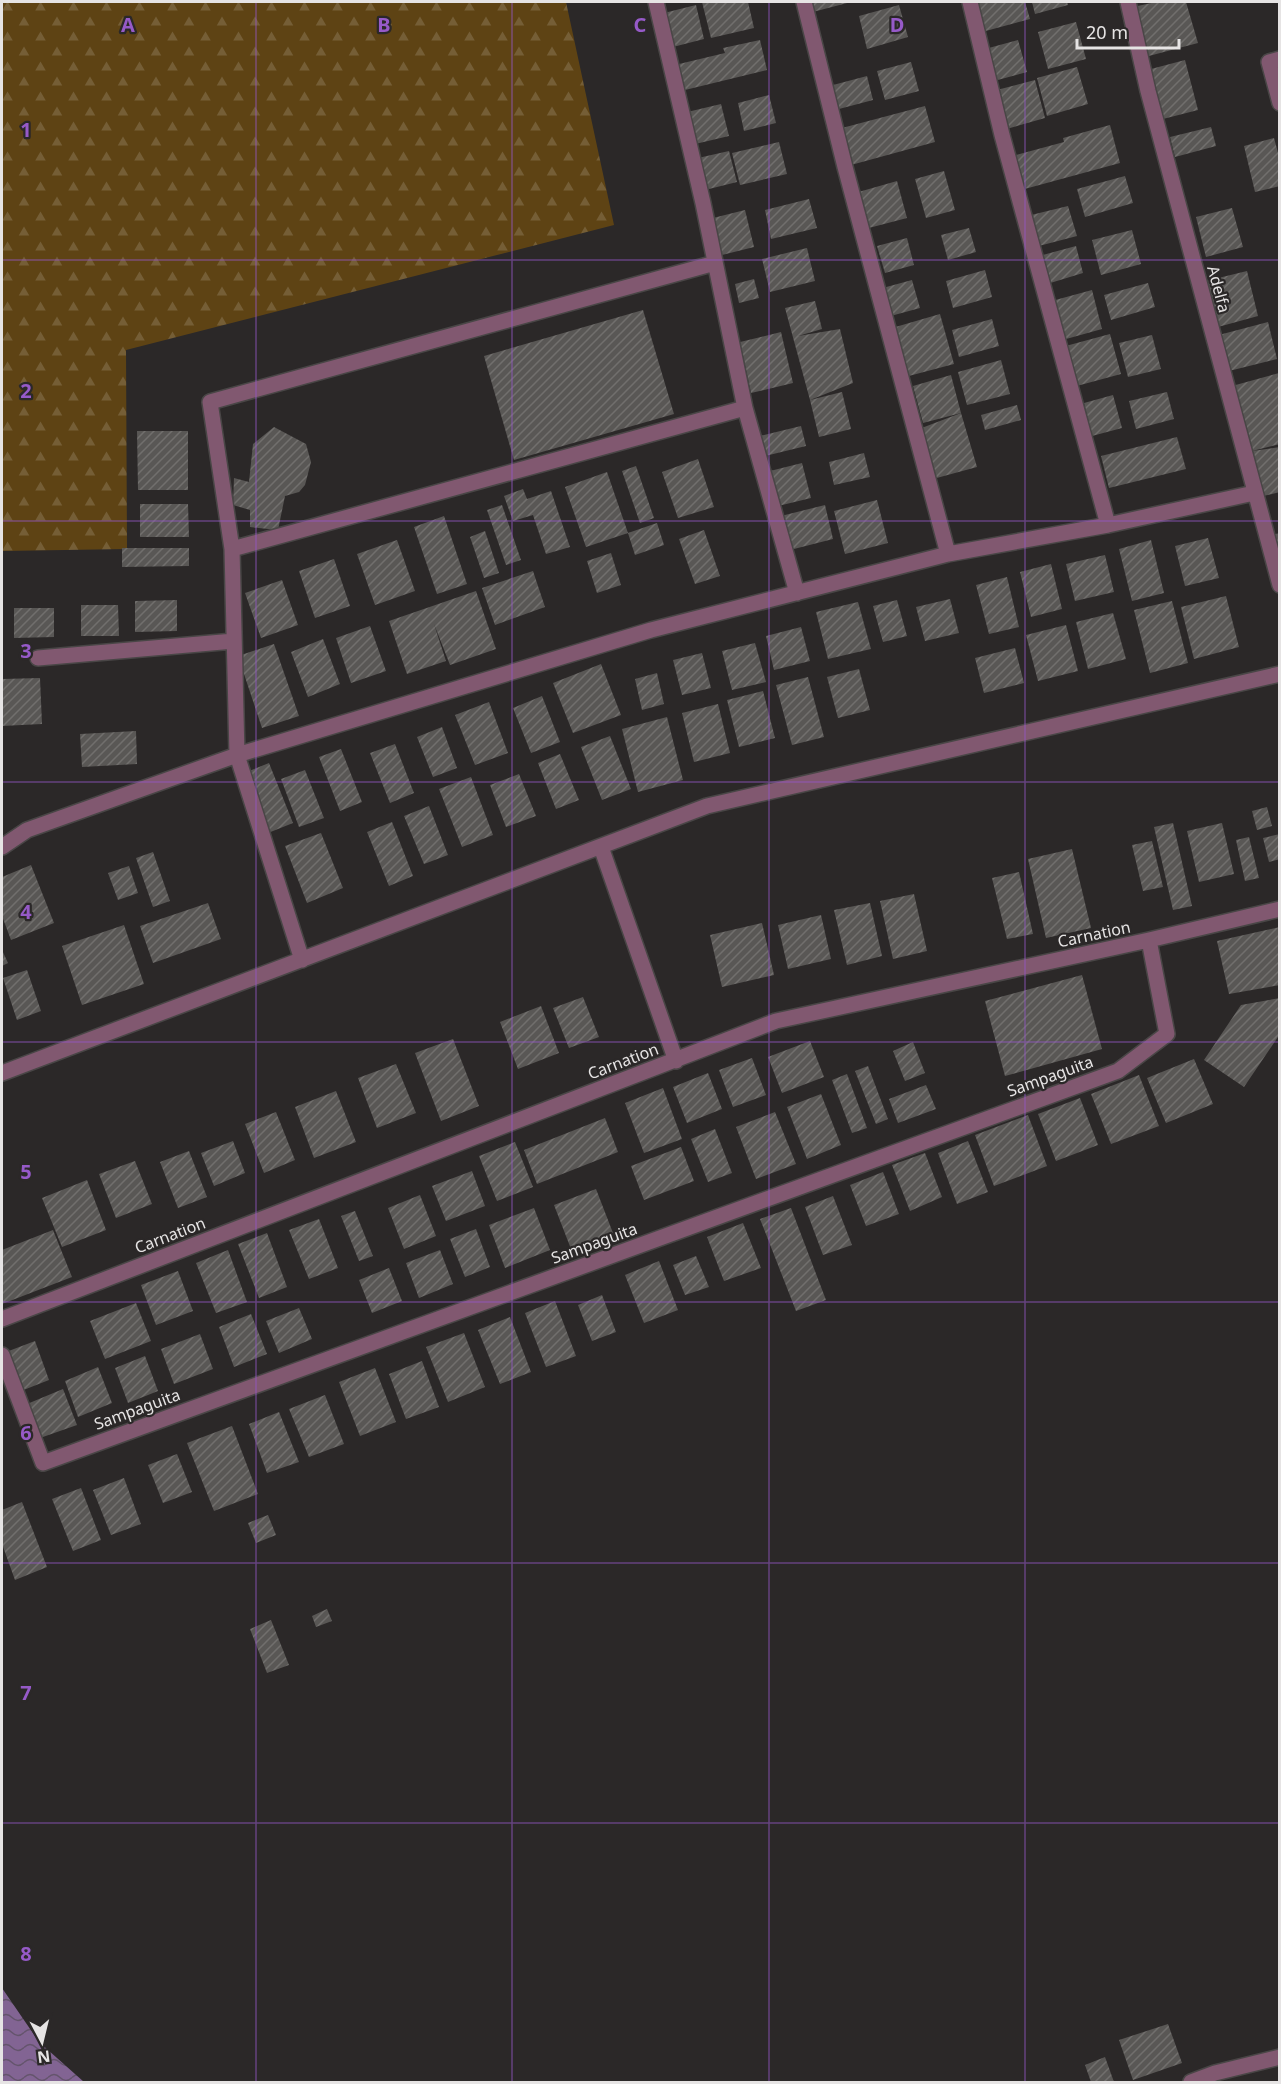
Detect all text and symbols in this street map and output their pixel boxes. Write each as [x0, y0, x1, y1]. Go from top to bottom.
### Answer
text: A [121, 11, 135, 38]
text: B [377, 11, 391, 38]
text: C [634, 11, 647, 38]
text: D [890, 11, 904, 38]
scale bar [1077, 12, 1179, 50]
text: 20 m [1086, 20, 1128, 44]
text: 1 [20, 116, 32, 143]
street label: Adelfa [1202, 263, 1236, 315]
text: 2 [20, 377, 32, 404]
text: 3 [20, 637, 32, 664]
text: 4 [20, 898, 32, 925]
street label: Carnation [1055, 916, 1133, 952]
street label: Carnation [584, 1037, 662, 1085]
street label: Sampaguita [1004, 1050, 1096, 1102]
text: 5 [20, 1158, 32, 1185]
street label: Carnation [131, 1211, 209, 1259]
street label: Sampaguita [548, 1217, 640, 1269]
street label: Sampaguita [91, 1383, 183, 1435]
text: 6 [20, 1419, 32, 1446]
text: 7 [20, 1679, 32, 1706]
text: 8 [20, 1940, 32, 1967]
north arrow [12, 2012, 72, 2072]
text: N [36, 2045, 52, 2069]

